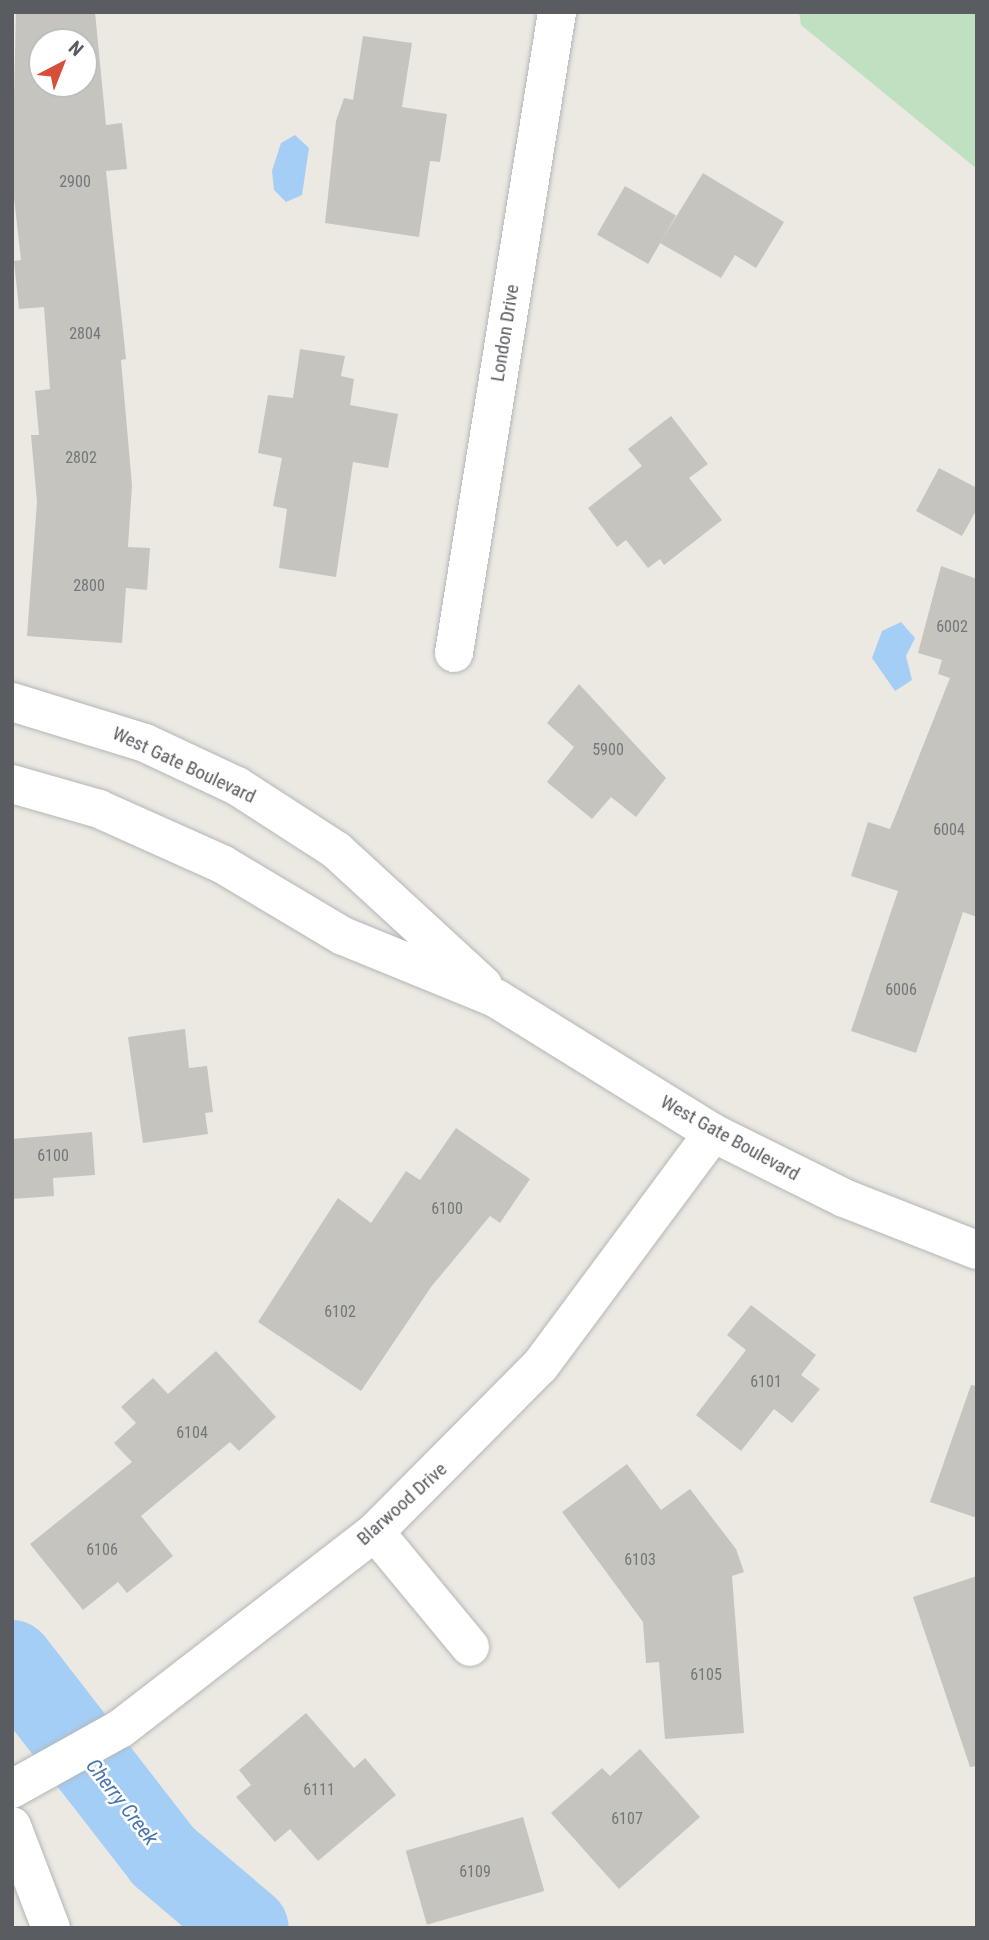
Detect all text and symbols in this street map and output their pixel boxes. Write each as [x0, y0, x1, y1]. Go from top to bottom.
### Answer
north arrow [28, 28, 98, 98]
text: N [64, 36, 88, 61]
house number: 2900 [59, 172, 91, 192]
street label: London Drive [486, 283, 524, 383]
house number: 2804 [69, 324, 101, 344]
house number: 2802 [65, 448, 97, 468]
house number: 2800 [73, 576, 105, 596]
house number: 6002 [936, 617, 968, 637]
street label: West Gate Boulevard [109, 722, 259, 808]
house number: 5900 [592, 740, 624, 760]
house number: 6004 [933, 820, 965, 840]
house number: 6006 [885, 980, 917, 1000]
street label: West Gate Boulevard [657, 1090, 803, 1186]
house number: 6100 [37, 1146, 69, 1166]
house number: 6100 [431, 1199, 463, 1219]
house number: 6102 [324, 1302, 356, 1322]
house number: 6101 [750, 1372, 782, 1392]
house number: 6104 [176, 1423, 208, 1443]
street label: Blarwood Drive [352, 1458, 452, 1550]
house number: 6106 [86, 1540, 118, 1560]
house number: 6103 [624, 1550, 656, 1570]
house number: 6105 [690, 1665, 722, 1685]
water label: Cherry Creek [80, 1754, 164, 1850]
house number: 6111 [303, 1780, 335, 1800]
house number: 6107 [611, 1809, 643, 1829]
house number: 6109 [459, 1862, 491, 1882]

